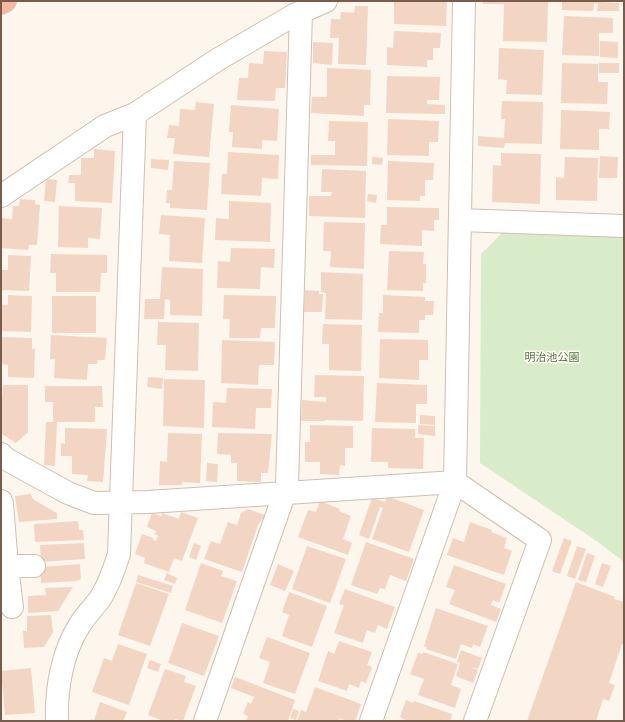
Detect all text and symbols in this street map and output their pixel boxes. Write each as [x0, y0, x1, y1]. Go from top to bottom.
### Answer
park label: 明治池公園 [525, 351, 579, 365]

